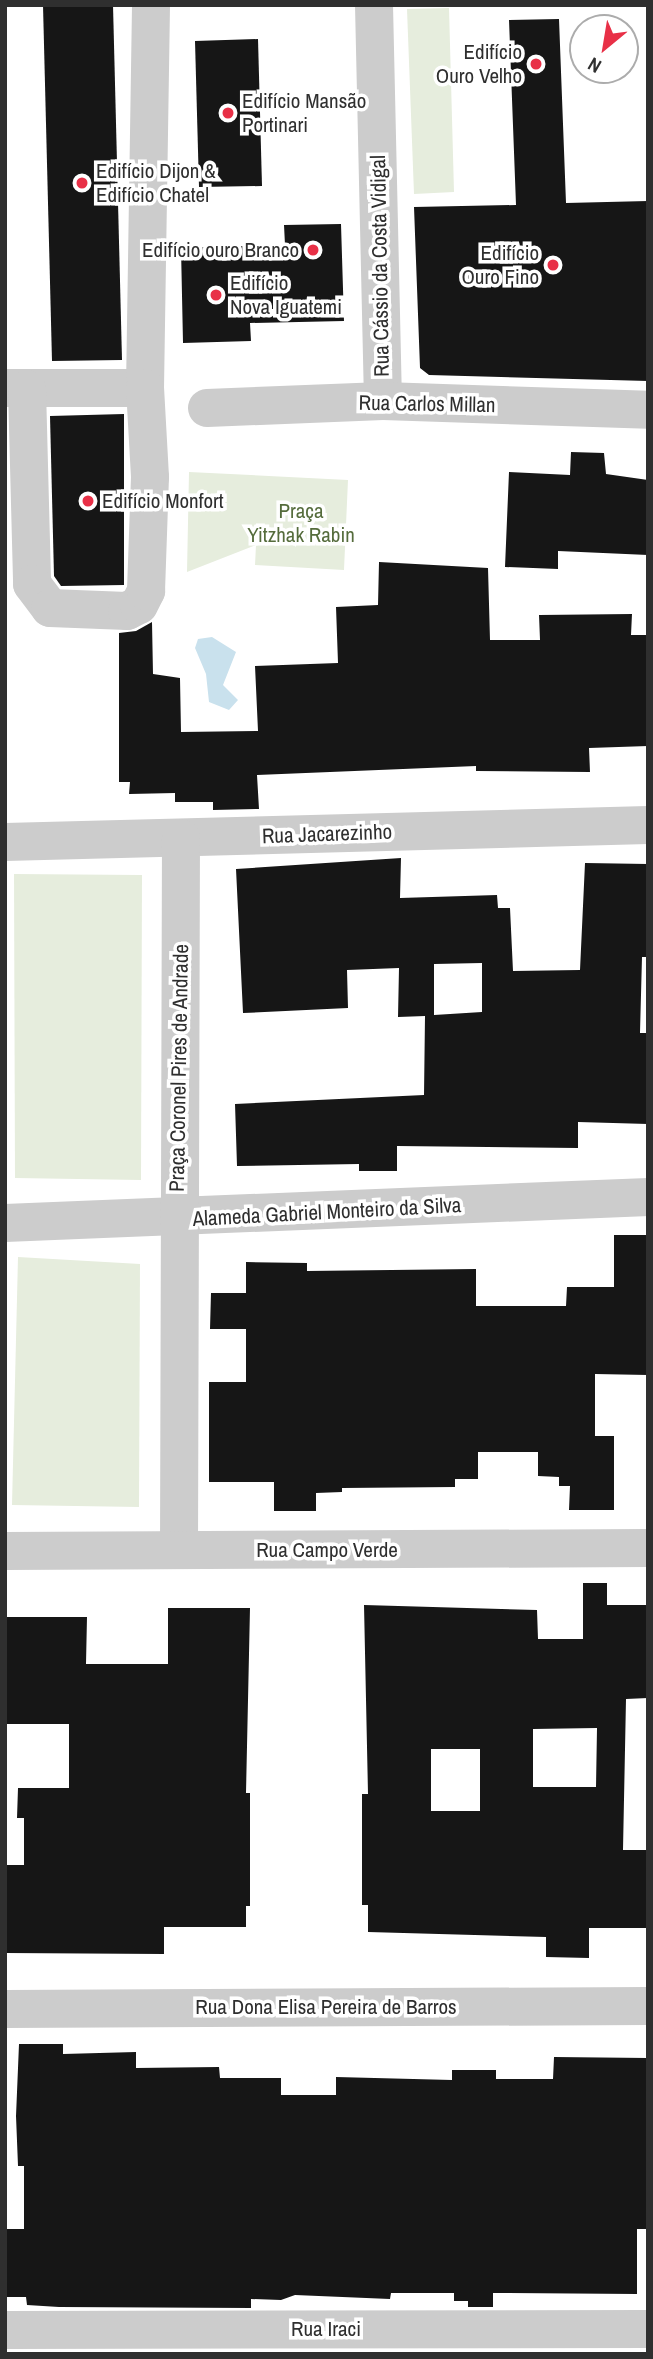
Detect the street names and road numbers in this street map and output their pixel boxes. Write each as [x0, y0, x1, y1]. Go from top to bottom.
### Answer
street label: Rua Cássio da Costa Vidigal [365, 155, 395, 377]
street label: Rua Carlos Millan [358, 390, 496, 418]
street label: Rua Jacarezinho [262, 819, 392, 849]
street label: Praça Coronel Pires de Andrade [164, 943, 194, 1193]
street label: Alameda Gabriel Monteiro da Silva [192, 1192, 462, 1232]
street label: Rua Campo Verde [256, 1537, 398, 1563]
street label: Rua Dona Elisa Pereira de Barros [195, 1994, 457, 2020]
street label: Rua Iraci [291, 2316, 361, 2342]

